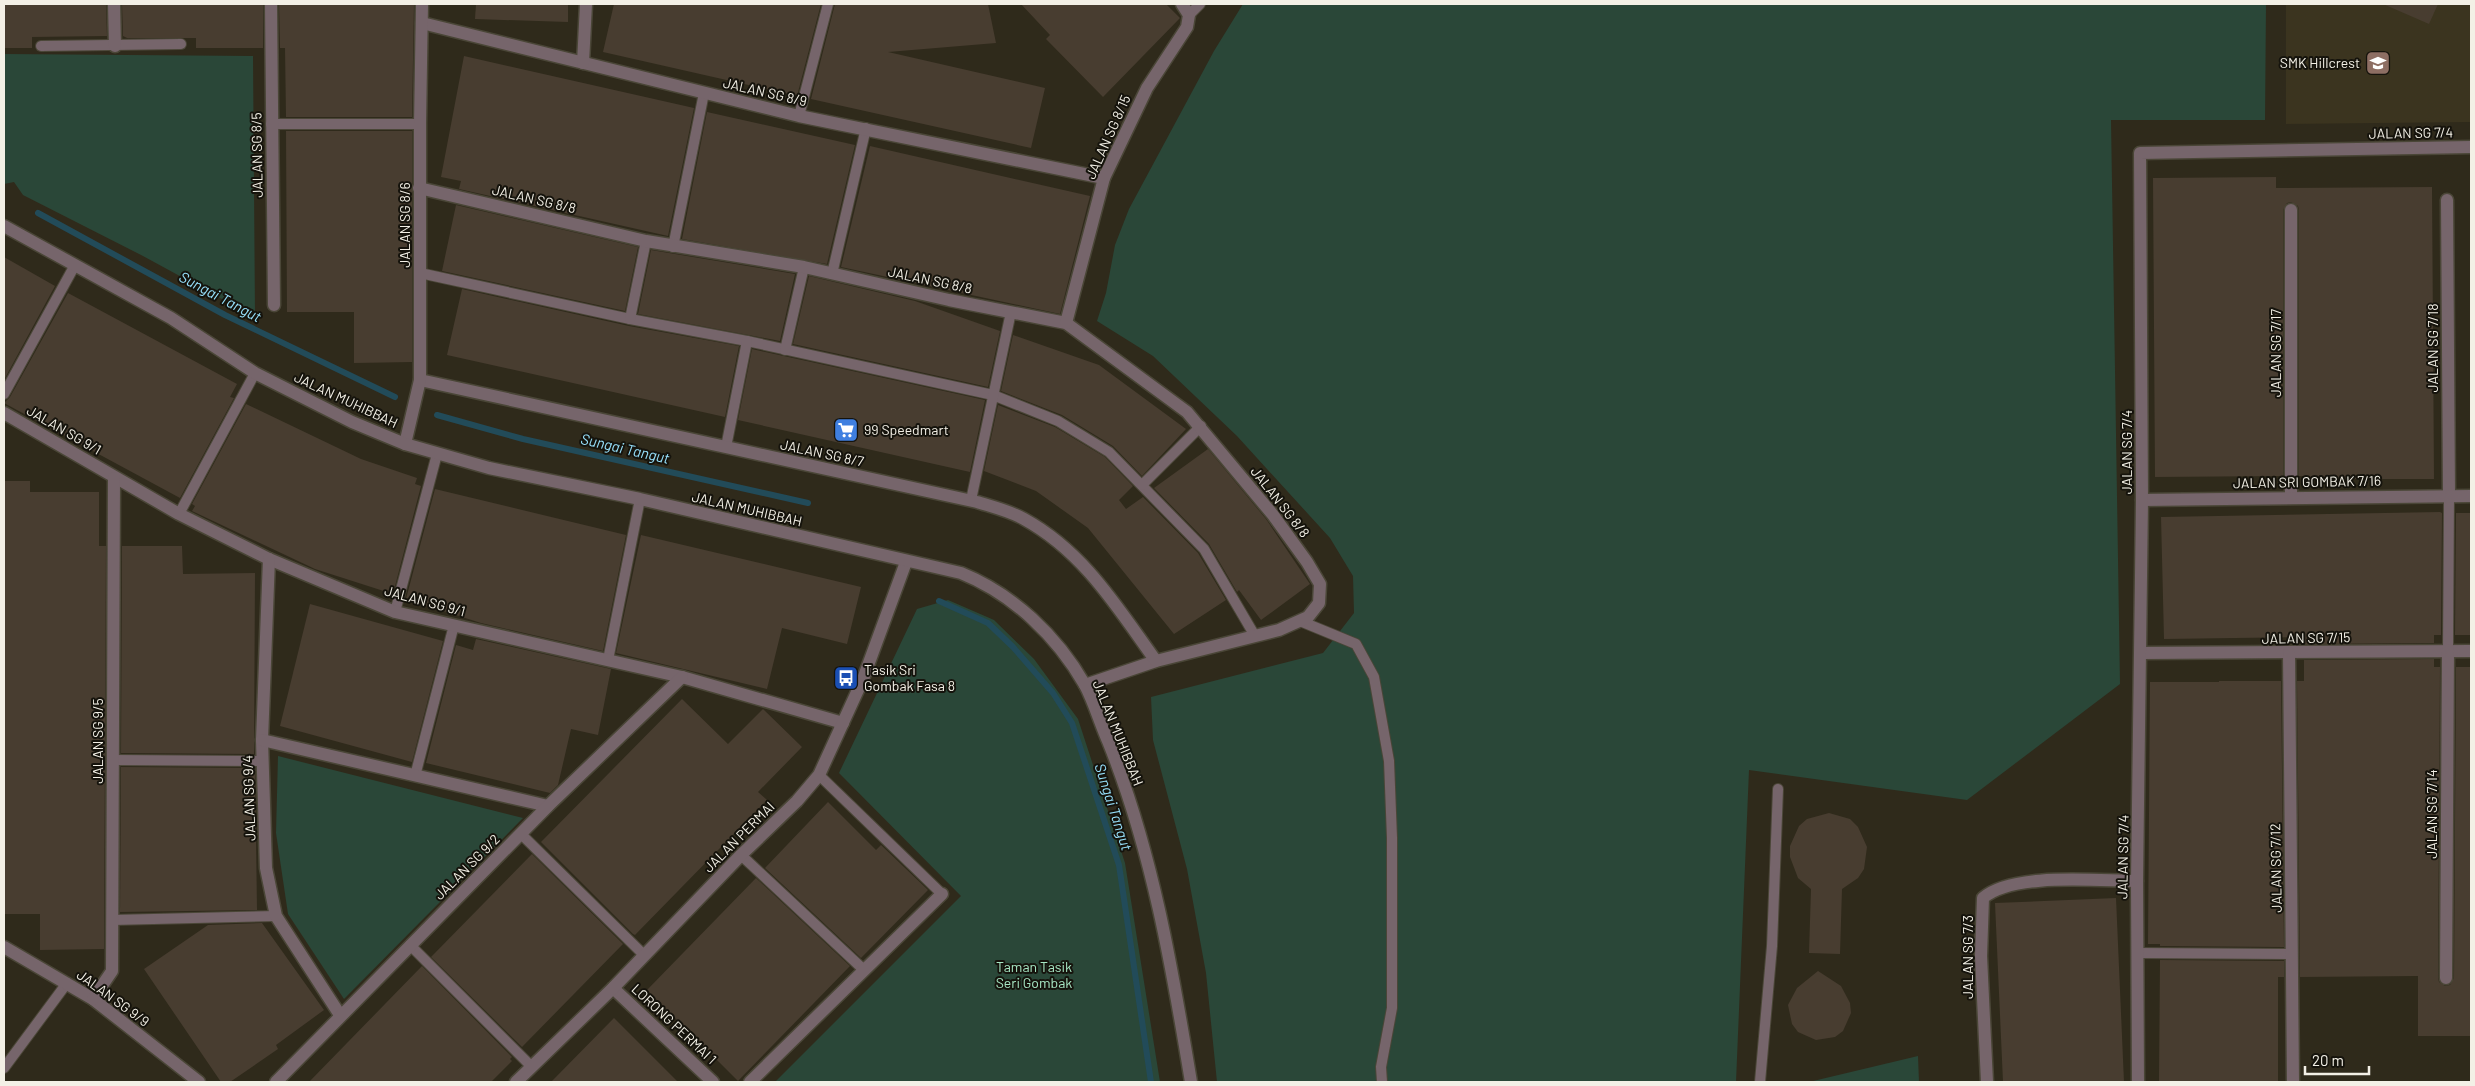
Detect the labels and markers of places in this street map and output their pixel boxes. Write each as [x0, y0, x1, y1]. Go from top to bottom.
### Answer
school or university icon: SMK Hillcrest [2365, 50, 2391, 76]
place label: SMK Hillcrest [2280, 54, 2360, 71]
supermarket icon: 99 Speedmart [833, 417, 859, 443]
place label: 99 Speedmart [864, 421, 949, 438]
place label: Tasik Sri Gombak Fasa 8 [864, 661, 955, 694]
bus stop icon: Tasik Sri Gombak Fasa 8 [833, 665, 859, 691]

